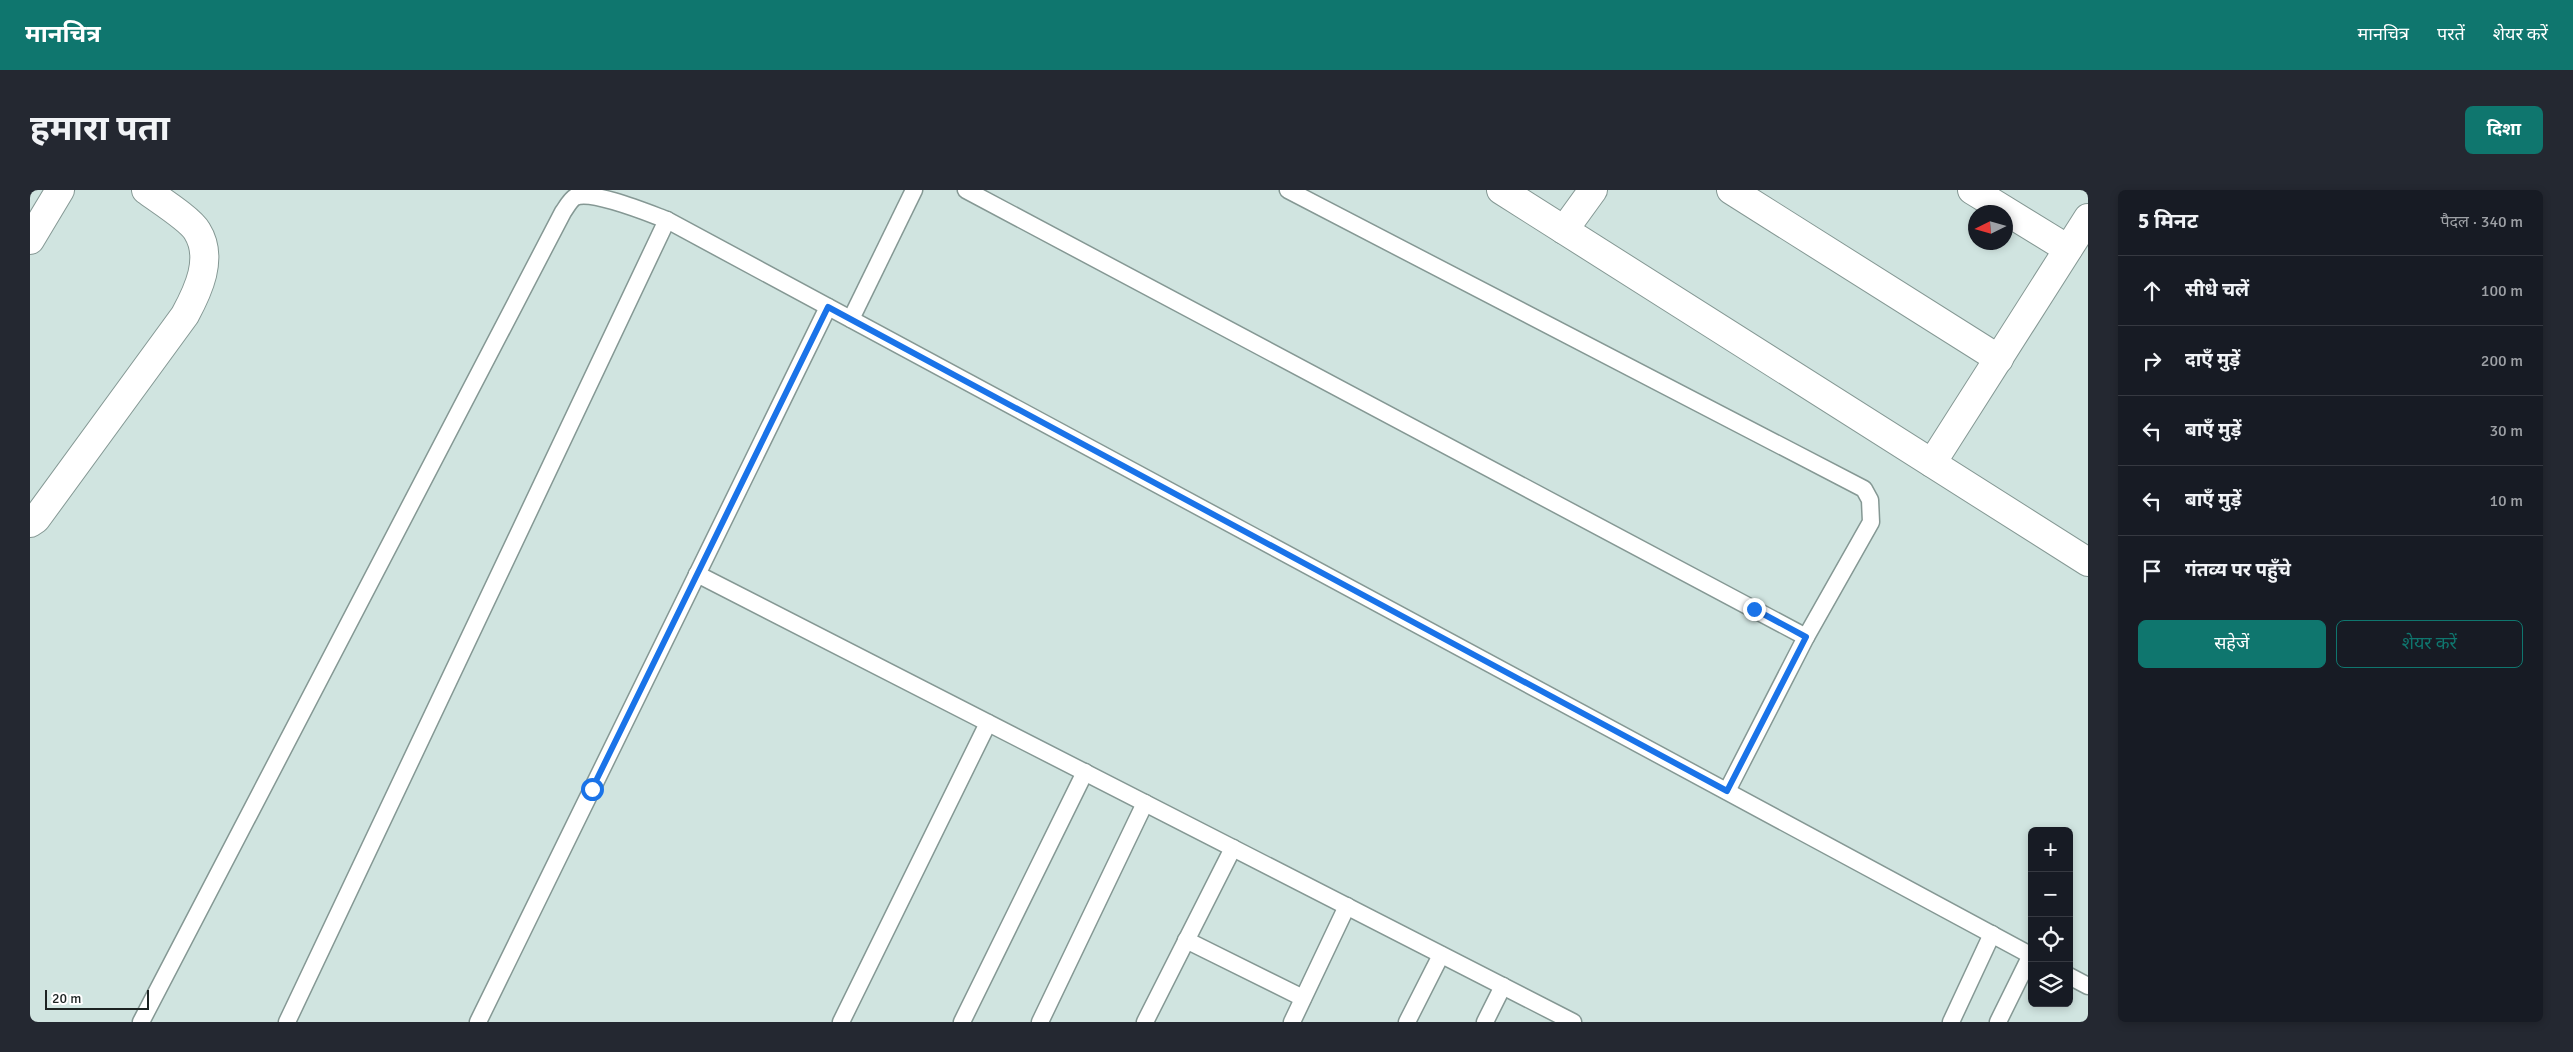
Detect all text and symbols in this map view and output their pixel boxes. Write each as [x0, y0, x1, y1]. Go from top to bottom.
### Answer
text: मानचित्र [25, 19, 101, 49]
text: मानचित्र [2357, 23, 2409, 45]
text: परतें [2437, 23, 2465, 45]
text: शेयर करें [2493, 23, 2548, 45]
button: दिशा [2465, 106, 2543, 154]
text: हमारा पता [30, 107, 170, 150]
north arrow [1968, 205, 2013, 250]
text: 5 मिनट [2138, 208, 2198, 234]
text: पैदल · 340 m [2440, 212, 2523, 232]
icon: ahead [2138, 277, 2166, 305]
text: सीधे चलें [2185, 278, 2249, 302]
text: 100 m [2481, 281, 2523, 301]
icon: right [2138, 347, 2166, 375]
text: दाएँ मुड़ें [2185, 348, 2240, 372]
text: 200 m [2481, 351, 2523, 371]
icon: left [2138, 417, 2166, 445]
text: बाएँ मुड़ें [2185, 418, 2241, 442]
text: 30 m [2489, 421, 2523, 441]
icon: left [2138, 487, 2166, 515]
text: बाएँ मुड़ें [2185, 488, 2241, 512]
text: 10 m [2489, 491, 2523, 511]
icon: arrive [2138, 557, 2166, 585]
text: गंतव्य पर पहुँचे [2185, 558, 2291, 582]
route end [1743, 598, 1766, 621]
button: सहेजें [2138, 620, 2326, 668]
button: शेयर करें [2336, 620, 2523, 668]
route start [581, 778, 604, 801]
map controls [2028, 827, 2073, 1007]
button: + [2028, 827, 2073, 872]
button: − [2028, 872, 2073, 917]
button: locate [2028, 917, 2073, 962]
button: layers [2028, 962, 2073, 1007]
scale bar [45, 987, 149, 1010]
text: 20 m [52, 990, 81, 1007]

